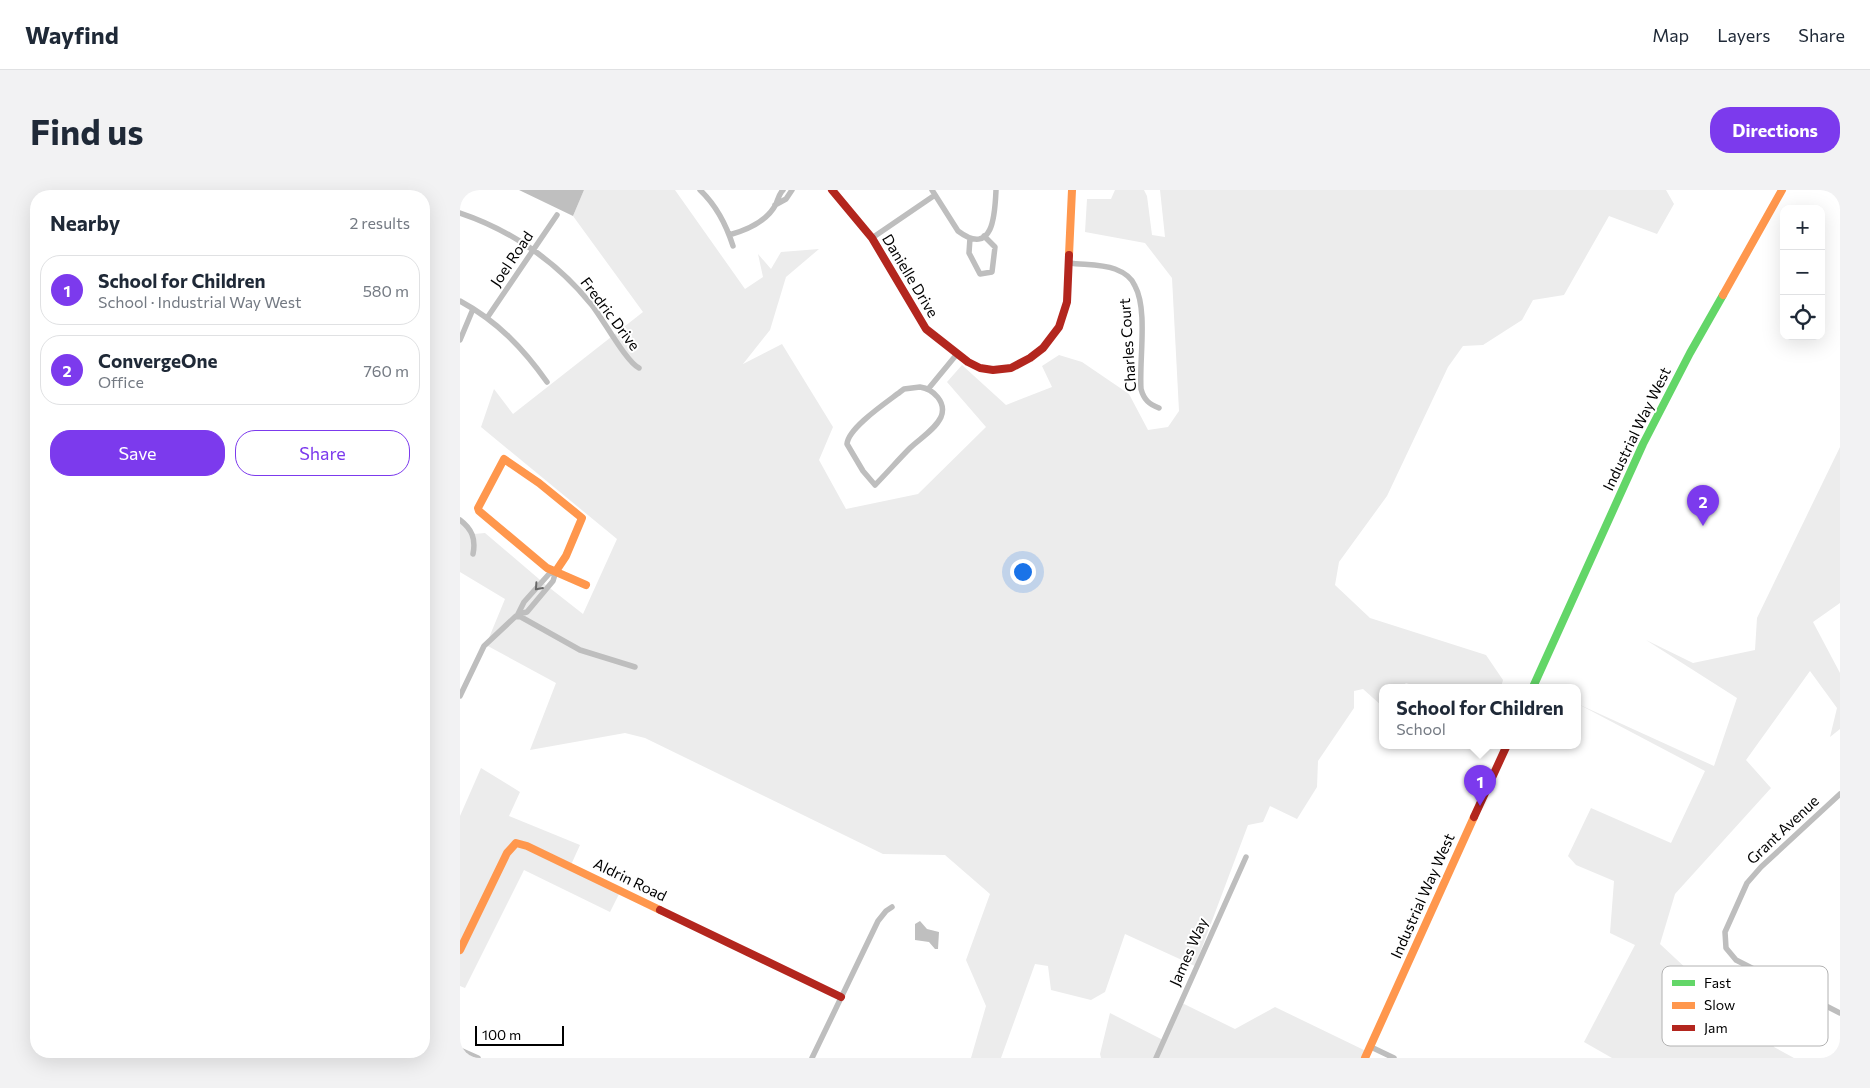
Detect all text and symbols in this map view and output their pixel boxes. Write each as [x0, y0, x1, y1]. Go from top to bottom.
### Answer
text: Wayfind [25, 20, 119, 49]
text: Map [1652, 24, 1689, 46]
text: Layers [1717, 24, 1770, 46]
text: Share [1798, 24, 1845, 46]
button: Directions [1710, 107, 1840, 153]
text: Find us [30, 109, 144, 152]
map controls [1780, 205, 1825, 340]
button: + [1780, 205, 1825, 250]
text: Nearby [50, 210, 120, 235]
text: 2 results [349, 213, 410, 232]
street label: Joel Road [486, 227, 536, 290]
street label: Danielle Drive [879, 231, 943, 320]
button: − [1780, 250, 1825, 295]
text: School for Children [98, 269, 266, 292]
street label: Fredric Drive [577, 273, 644, 354]
text: 1 [63, 281, 71, 300]
text: 580 m [363, 281, 409, 300]
text: School · Industrial Way West [98, 292, 302, 311]
button: locate [1780, 295, 1825, 340]
street label: Charles Court [1115, 298, 1139, 393]
text: ConvergeOne [98, 349, 218, 372]
text: 2 [62, 361, 72, 380]
text: 760 m [363, 361, 409, 380]
street label: Industrial Way West [1598, 364, 1674, 493]
text: Office [98, 372, 144, 391]
button: Save [50, 430, 225, 476]
button: Share [235, 430, 410, 476]
pin: 2 [1687, 485, 1719, 526]
your location [1010, 559, 1036, 585]
one-way arrow [535, 581, 544, 590]
popup [1379, 684, 1581, 749]
text: School for Children [1396, 696, 1564, 719]
text: School [1396, 719, 1446, 738]
pin: 1 [1464, 765, 1496, 806]
street label: Grant Avenue [1742, 791, 1822, 867]
street label: Industrial Way West [1386, 830, 1458, 961]
street label: Aldrin Road [591, 854, 670, 905]
street label: James Way [1165, 914, 1211, 989]
legend [1662, 966, 1828, 1046]
text: Fast [1704, 974, 1731, 991]
text: Slow [1704, 996, 1735, 1013]
text: Jam [1704, 1019, 1728, 1036]
scale bar [475, 1023, 564, 1046]
text: 100 m [482, 1026, 521, 1043]

